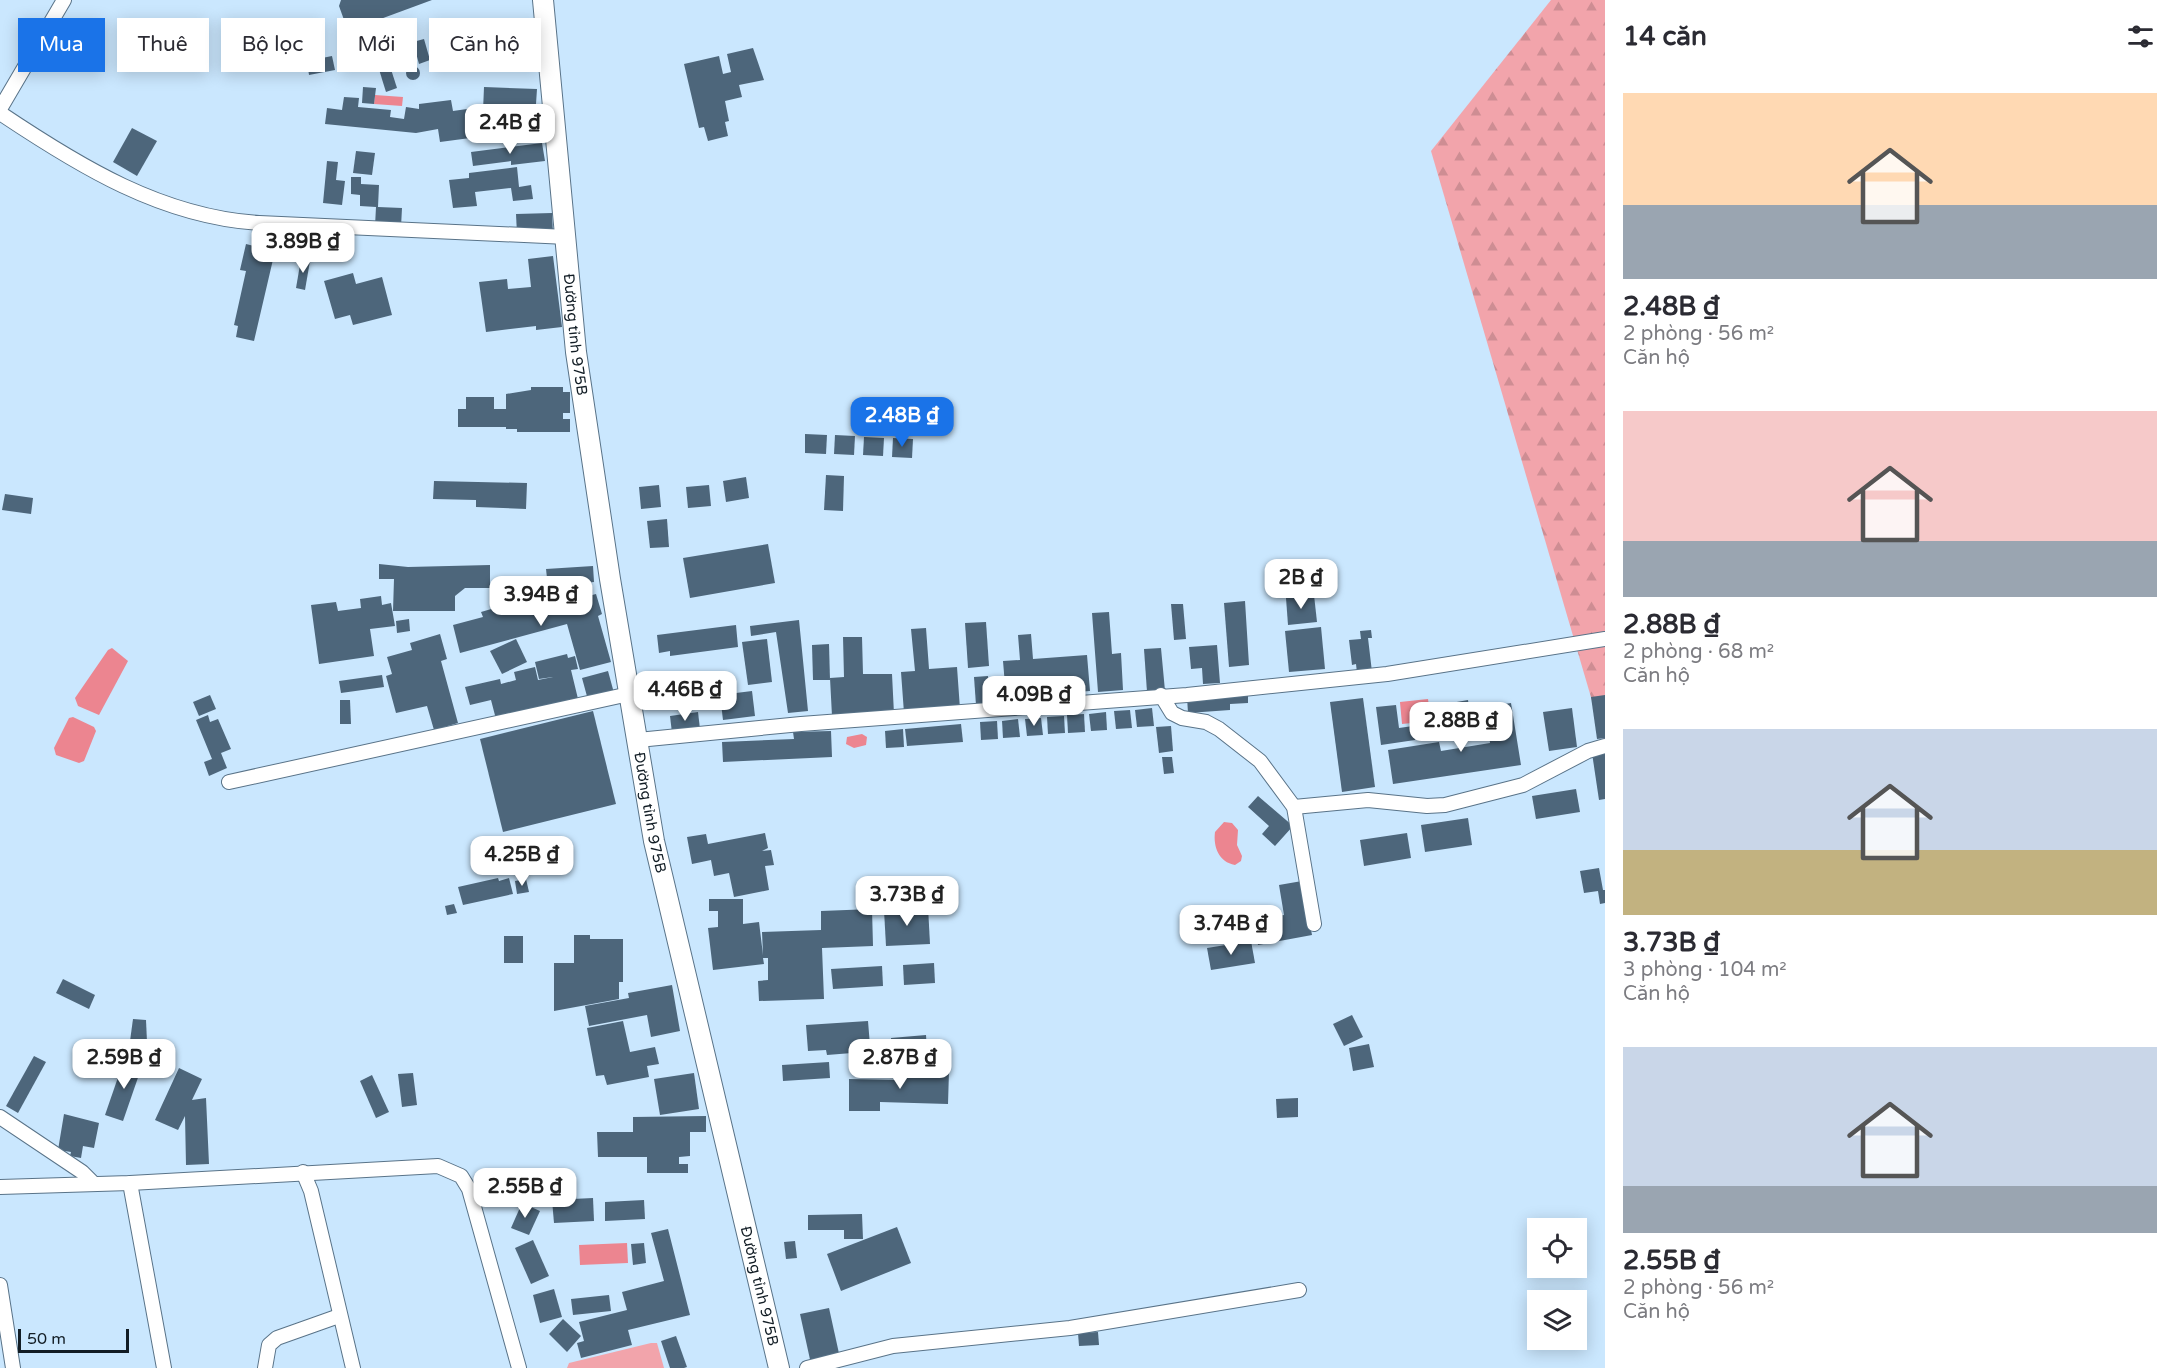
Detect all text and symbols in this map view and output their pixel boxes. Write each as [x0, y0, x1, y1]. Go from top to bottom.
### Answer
chip: Mua [18, 18, 105, 72]
chip: Thuê [117, 18, 209, 72]
chip: Bộ lọc [221, 18, 325, 72]
chip: Mới [337, 18, 417, 72]
chip: Căn hộ [429, 18, 541, 72]
icon: filters [2124, 20, 2157, 53]
text: 14 căn [1623, 21, 1707, 52]
pin: 2.4B ₫ [461, 104, 559, 155]
text: 2.4B ₫ [479, 111, 541, 135]
icon: home [1836, 132, 1944, 240]
pin: 3.89B ₫ [248, 223, 358, 274]
text: 3.89B ₫ [266, 230, 340, 254]
street label: Đường tỉnh 975B [560, 273, 591, 397]
text: 2.48B ₫ [1623, 291, 1720, 322]
text: 2 phòng · 56 m² [1623, 322, 1774, 346]
text: Căn hộ [1623, 346, 1690, 370]
pin: 2.48B ₫ [847, 397, 957, 448]
text: 2.48B ₫ [865, 404, 939, 428]
icon: home [1836, 450, 1944, 558]
pin: 2B ₫ [1265, 559, 1337, 610]
text: 2B ₫ [1279, 566, 1323, 590]
pin: 3.94B ₫ [486, 576, 596, 627]
text: 3.94B ₫ [503, 583, 579, 607]
text: 2.88B ₫ [1623, 609, 1720, 640]
text: 2 phòng · 68 m² [1623, 640, 1774, 664]
text: Căn hộ [1623, 664, 1690, 688]
pin: 4.46B ₫ [630, 671, 740, 722]
pin: 4.09B ₫ [979, 676, 1089, 727]
text: 4.46B ₫ [648, 678, 722, 702]
text: 4.09B ₫ [996, 683, 1072, 707]
pin: 2.88B ₫ [1406, 702, 1516, 753]
text: 2.88B ₫ [1424, 709, 1498, 733]
street label: Đường tỉnh 975B [630, 751, 670, 875]
icon: home [1836, 768, 1944, 876]
pin: 4.25B ₫ [467, 836, 577, 887]
text: 4.25B ₫ [484, 843, 560, 867]
pin: 3.73B ₫ [852, 876, 962, 927]
text: 3.73B ₫ [870, 883, 944, 907]
pin: 3.74B ₫ [1176, 905, 1286, 956]
text: 3.74B ₫ [1194, 912, 1268, 936]
text: 3.73B ₫ [1623, 927, 1720, 958]
text: 3 phòng · 104 m² [1623, 958, 1787, 982]
text: Căn hộ [1623, 982, 1690, 1006]
pin: 2.59B ₫ [69, 1039, 179, 1090]
pin: 2.87B ₫ [845, 1039, 955, 1090]
text: 2.59B ₫ [86, 1046, 162, 1070]
text: 2.87B ₫ [863, 1046, 937, 1070]
icon: home [1836, 1086, 1944, 1194]
pin: 2.55B ₫ [470, 1168, 580, 1219]
text: 2.55B ₫ [487, 1175, 563, 1199]
map controls [1527, 1218, 1587, 1350]
button: locate [1527, 1218, 1587, 1278]
street label: Đường tỉnh 975B [737, 1224, 782, 1348]
text: 2.55B ₫ [1623, 1245, 1721, 1276]
text: 2 phòng · 56 m² [1623, 1276, 1774, 1300]
button: layers [1527, 1290, 1587, 1350]
text: Căn hộ [1623, 1300, 1690, 1324]
scale bar [18, 1326, 129, 1354]
text: 50 m [27, 1329, 66, 1349]

